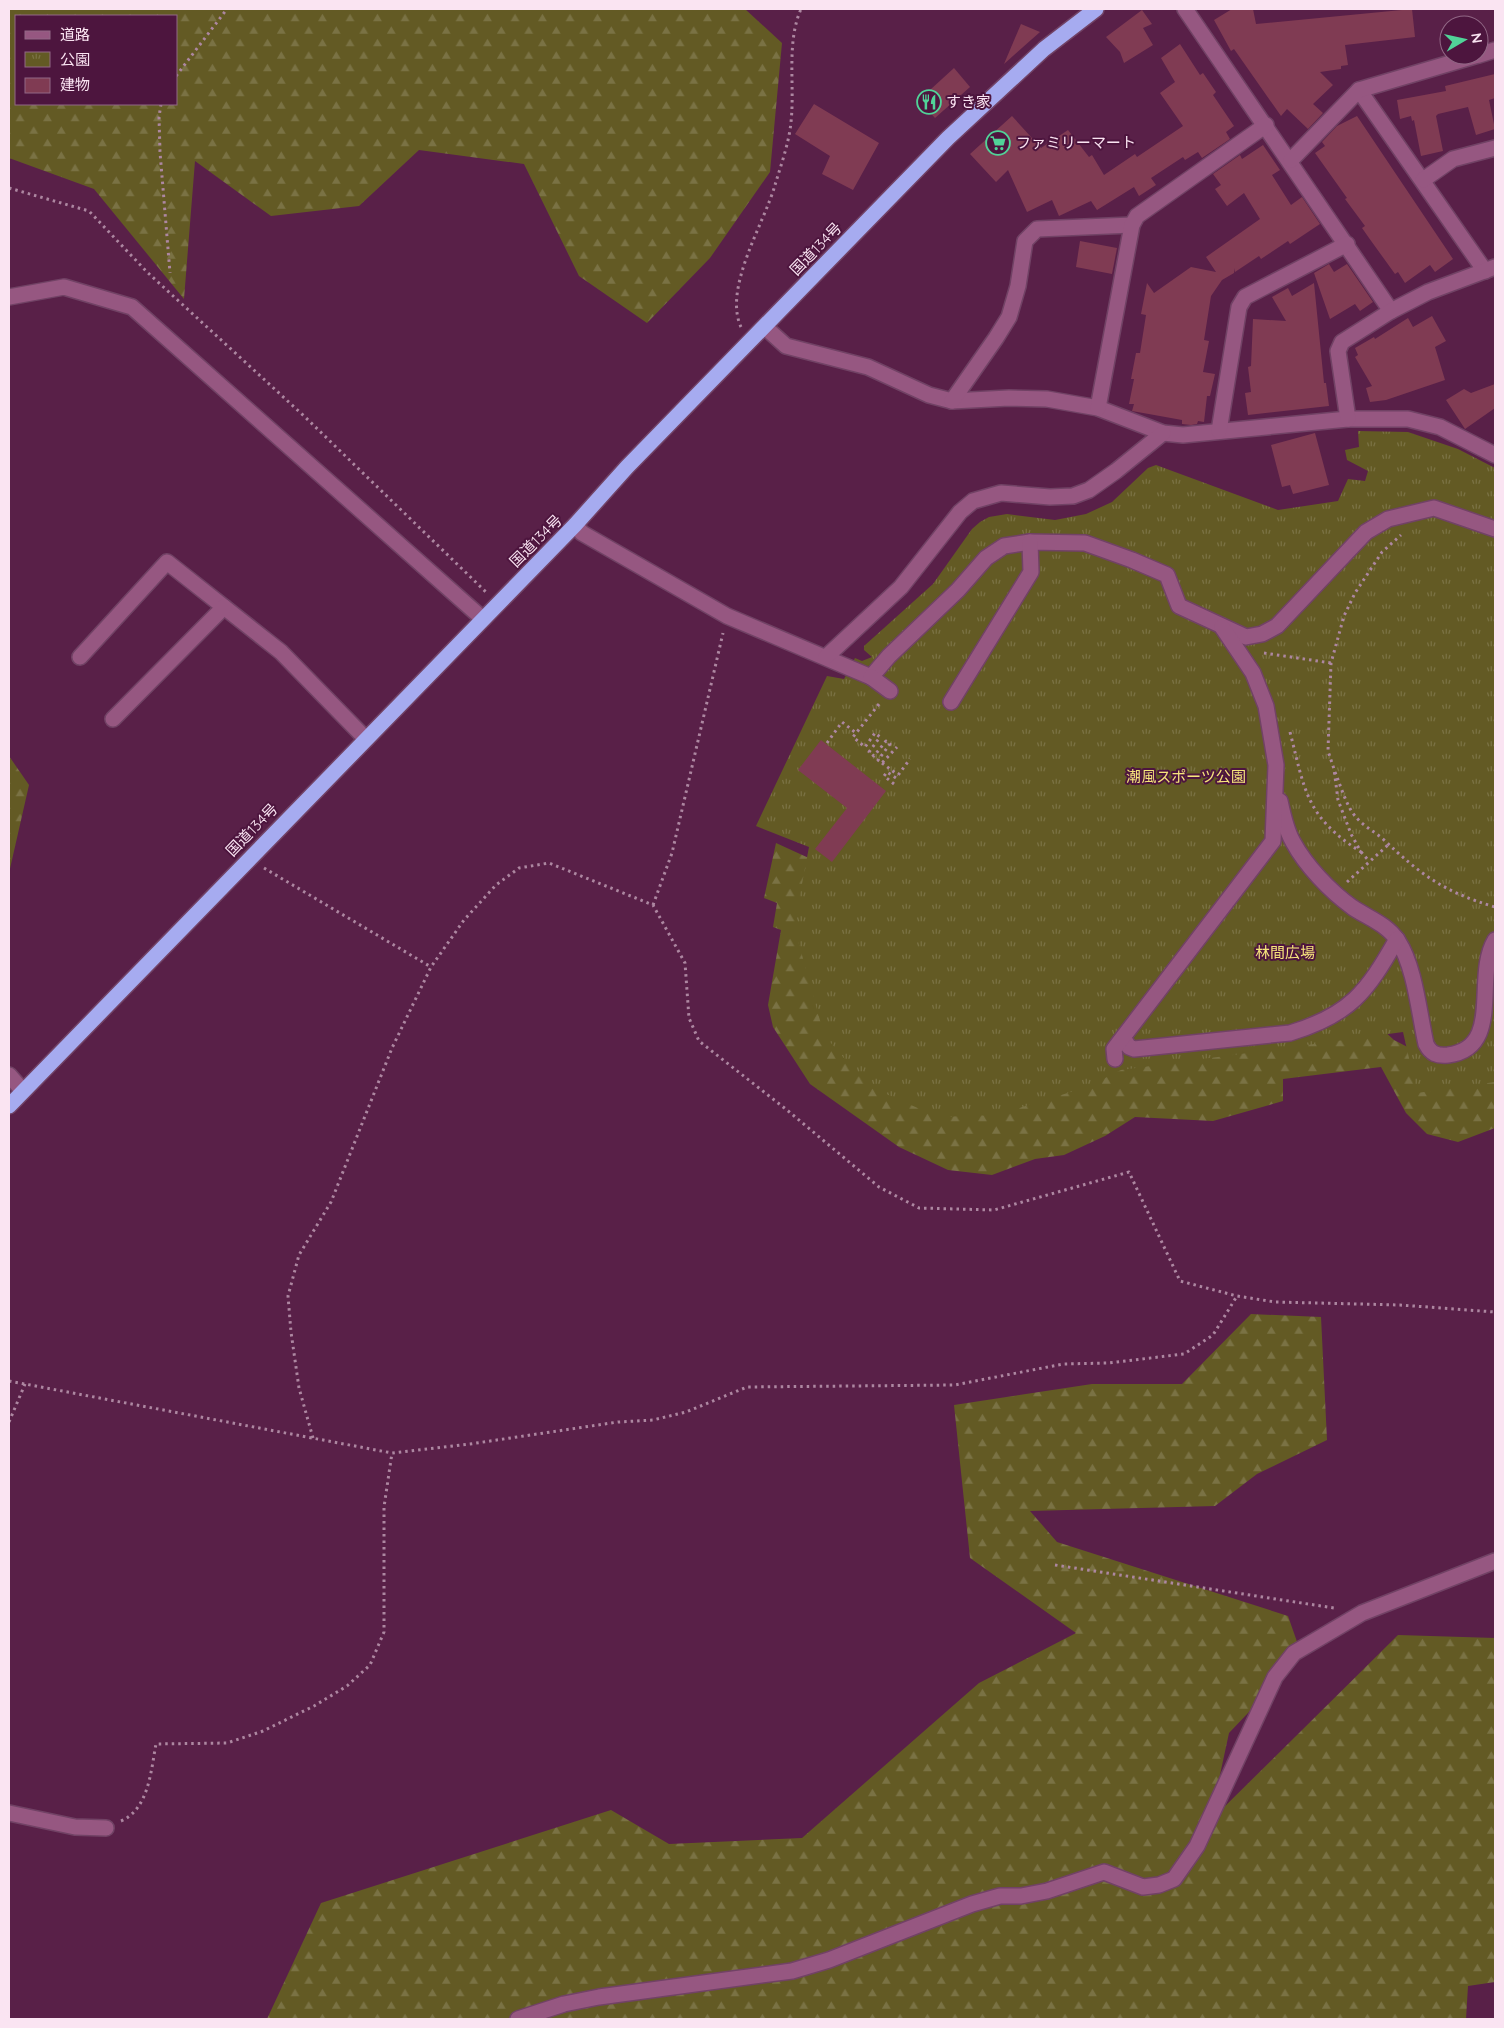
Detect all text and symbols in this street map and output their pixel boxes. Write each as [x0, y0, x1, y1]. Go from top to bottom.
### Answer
legend [15, 15, 178, 105]
north arrow [1439, 15, 1489, 65]
text: 道路 [60, 25, 90, 44]
text: N [1467, 31, 1487, 44]
text: 公園 [60, 50, 90, 69]
text: 建物 [60, 75, 90, 94]
restaurant icon: すき家 [916, 89, 942, 115]
place label: すき家 [946, 92, 991, 111]
supermarket icon: ファミリーマート [985, 130, 1011, 156]
place label: ファミリーマート [1016, 133, 1136, 152]
street label: 国道134号 [786, 218, 846, 279]
street label: 国道134号 [505, 510, 566, 571]
park label: 潮風スポーツ公園 [1126, 767, 1246, 786]
street label: 国道134号 [222, 799, 282, 860]
park label: 林間広場 [1255, 943, 1315, 962]

